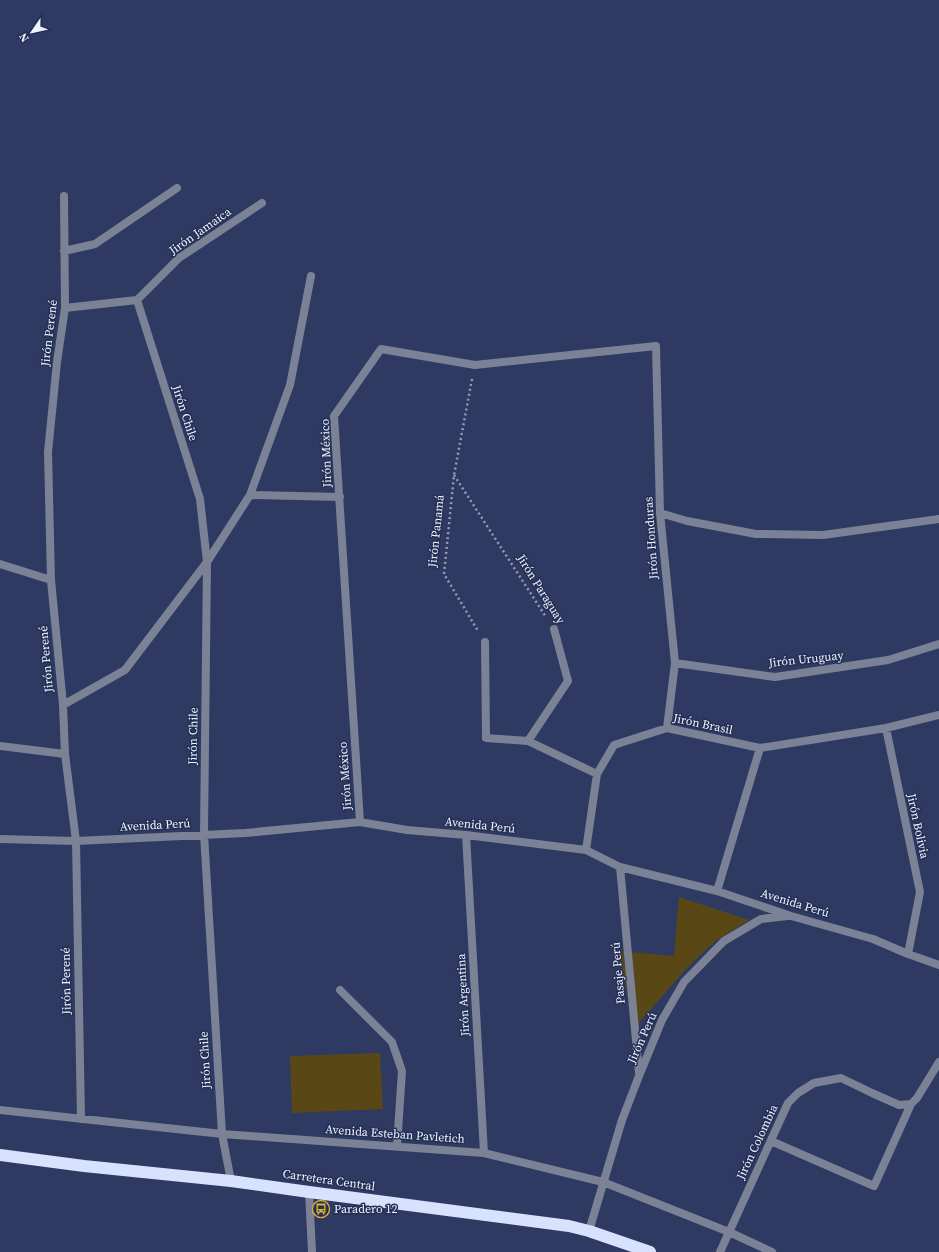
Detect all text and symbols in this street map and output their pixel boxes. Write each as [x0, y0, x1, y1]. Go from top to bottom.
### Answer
north arrow [12, 12, 52, 52]
text: N [16, 30, 33, 45]
street label: Jirón Jamaica [165, 203, 235, 259]
street label: Jirón Perené [37, 299, 61, 368]
street label: Jirón Chile [168, 382, 202, 443]
street label: Jirón México [317, 418, 335, 489]
street label: Jirón Panamá [424, 493, 448, 569]
street label: Jirón Honduras [640, 496, 662, 581]
street label: Jirón Paraguay [513, 550, 569, 627]
street label: Jirón Perené [35, 625, 57, 694]
street label: Jirón Uruguay [767, 647, 845, 671]
street label: Jirón Chile [184, 707, 202, 766]
street label: Jirón Brasil [671, 710, 735, 738]
street label: Jirón México [335, 741, 355, 812]
street label: Jirón Bolivia [903, 791, 933, 861]
street label: Avenida Perú [444, 813, 516, 837]
street label: Avenida Perú [119, 815, 191, 835]
street label: Avenida Perú [759, 885, 831, 921]
street label: Pasaje Perú [607, 942, 629, 1004]
street label: Jirón Perené [57, 947, 75, 1016]
street label: Jirón Argentina [453, 952, 473, 1038]
street label: Jirón Perú [623, 1010, 660, 1067]
street label: Jirón Chile [196, 1031, 215, 1090]
street label: Jirón Colombia [732, 1101, 782, 1183]
street label: Avenida Esteban Pavletich [325, 1121, 465, 1147]
street label: Carretera Central [282, 1166, 377, 1194]
bus stop icon: Paradero 12 [311, 1199, 331, 1219]
place label: Paradero 12 [334, 1201, 397, 1217]

